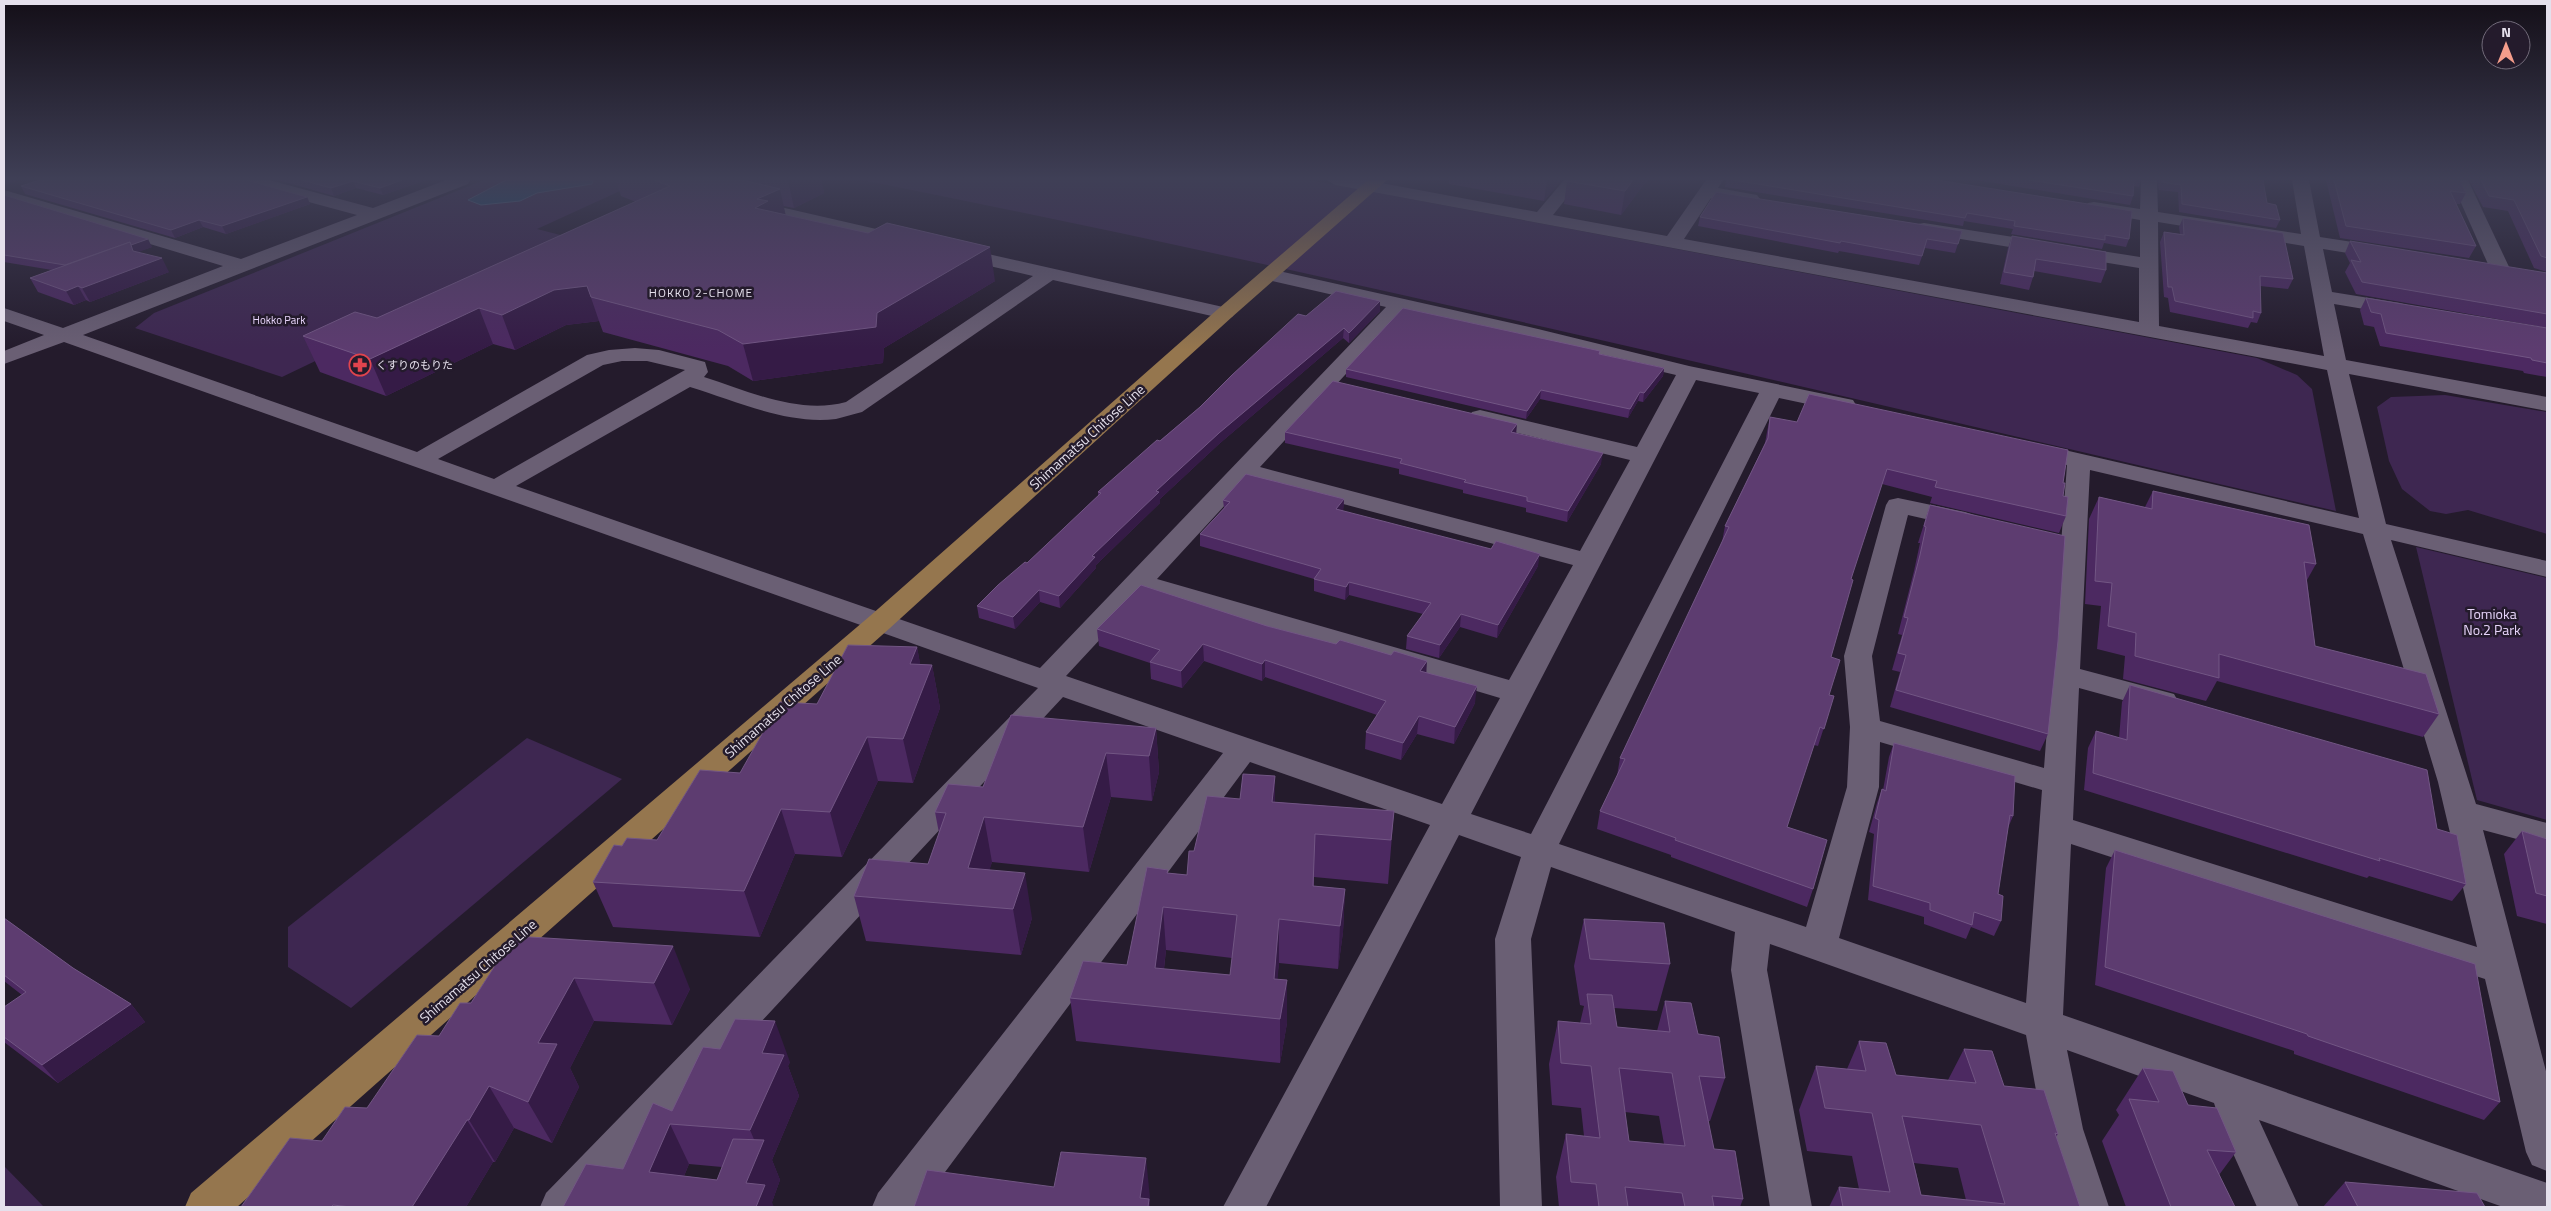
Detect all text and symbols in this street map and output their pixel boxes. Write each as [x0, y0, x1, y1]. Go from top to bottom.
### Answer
north arrow [2481, 20, 2531, 70]
text: N [2501, 21, 2511, 42]
district label: HOKKO 2-CHOME [649, 283, 753, 302]
park label: Hokko Park [253, 312, 306, 328]
pharmacy icon: くすりのもりた [348, 353, 372, 377]
place label: くすりのもりた [376, 357, 453, 373]
street label: Shimamatsu Chitose Line [1024, 379, 1149, 494]
park label: Tomioka No.2 Park [2463, 603, 2521, 640]
street label: Shimamatsu Chitose Line [720, 649, 846, 762]
street label: Shimamatsu Chitose Line [415, 914, 541, 1027]

